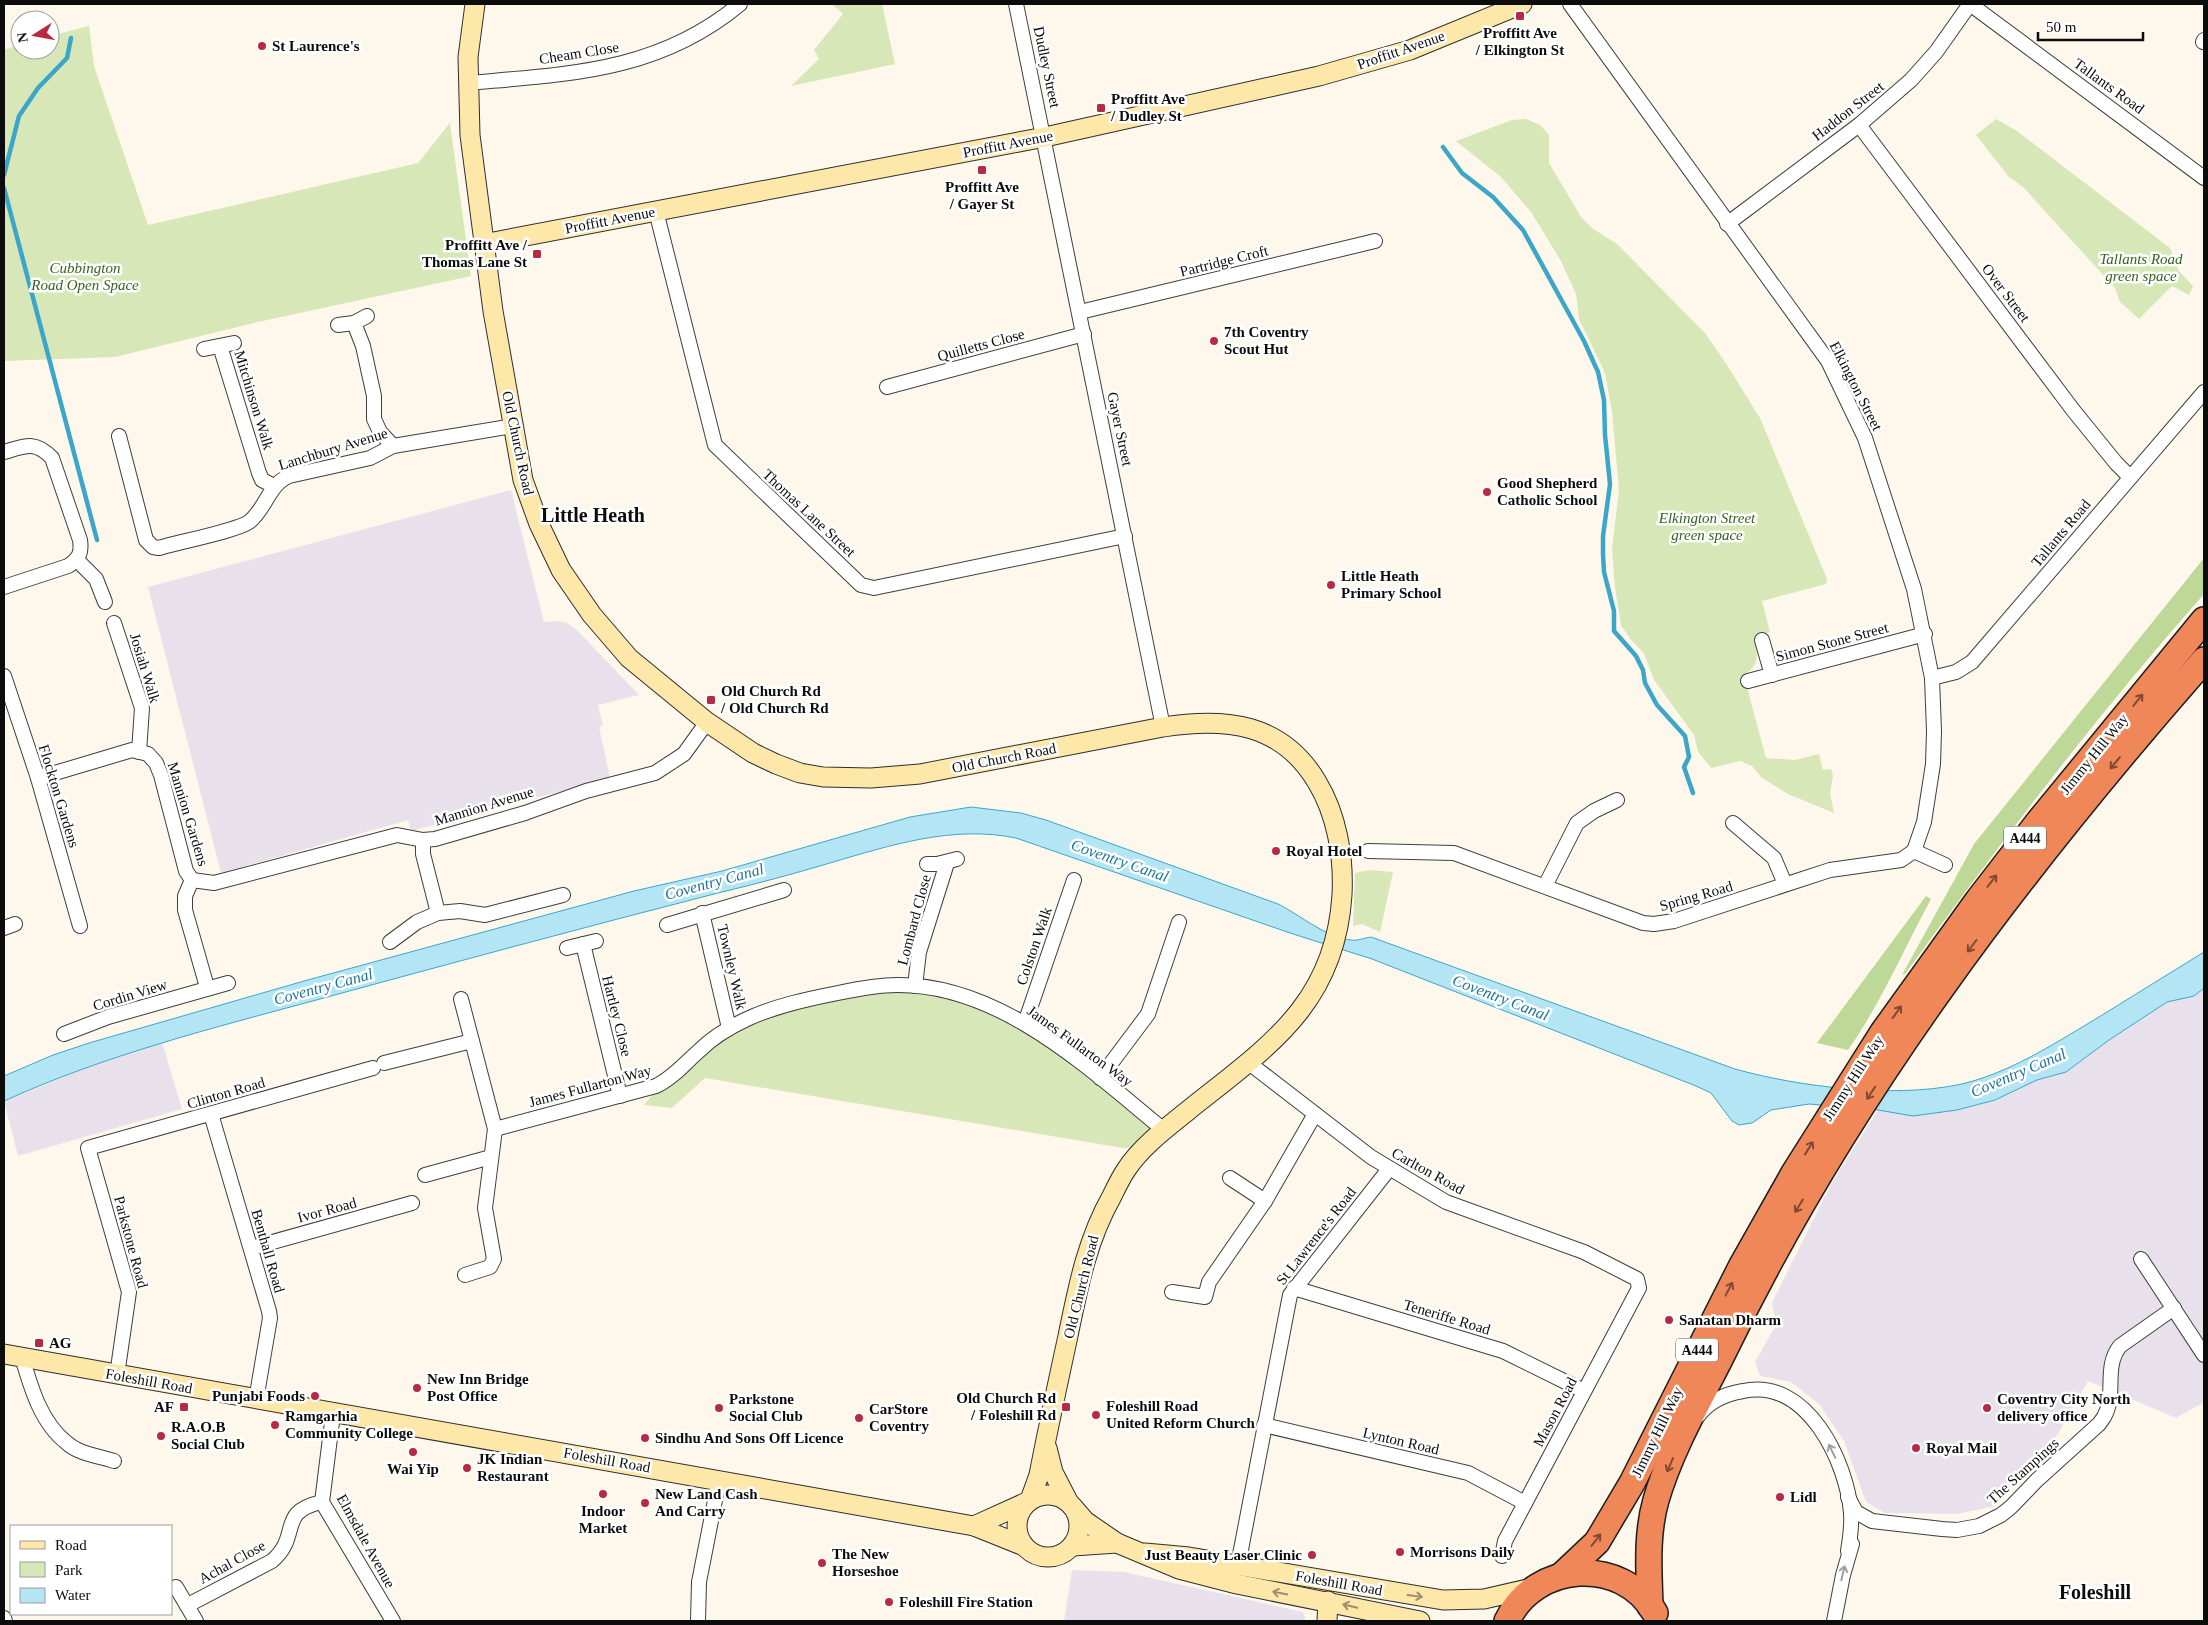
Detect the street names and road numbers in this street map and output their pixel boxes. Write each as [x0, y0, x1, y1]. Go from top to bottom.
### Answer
street label: Dudley Street [1031, 25, 1064, 110]
street label: Proffitt Avenue [1355, 27, 1447, 72]
street label: Cheam Close [538, 39, 620, 67]
street label: Tallants Road [2071, 55, 2148, 117]
street label: Haddon Street [1809, 78, 1888, 144]
street label: Proffitt Avenue [962, 127, 1055, 161]
street label: Proffitt Avenue [564, 203, 657, 237]
street label: Partridge Croft [1178, 242, 1271, 280]
street label: Over Street [1979, 261, 2034, 326]
street label: Quilletts Close [936, 326, 1027, 364]
street label: Elkington Street [1827, 339, 1886, 434]
street label: Mitchinson Walk [231, 348, 277, 452]
street label: Old Church Road [499, 390, 537, 497]
street label: Gayer Street [1104, 390, 1136, 468]
street label: Lanchbury Avenue [276, 425, 390, 473]
street label: Thomas Lane Street [759, 466, 859, 561]
street label: Tallants Road [2028, 496, 2094, 570]
street label: Simon Stone Street [1774, 619, 1891, 665]
street label: Josiah Walk [127, 631, 163, 705]
street label: Jimmy Hill Way [2057, 710, 2132, 797]
street label: Old Church Road [951, 740, 1058, 776]
street label: Flockton Gardens [36, 742, 82, 850]
street label: Mannion Gardens [165, 760, 211, 868]
street label: Mannion Avenue [433, 783, 536, 829]
road number: A444 [2004, 826, 2046, 850]
street label: Lombard Close [894, 873, 934, 967]
street label: Spring Road [1658, 878, 1735, 914]
street label: Colston Walk [1013, 904, 1055, 987]
street label: Townley Walk [714, 923, 750, 1012]
street label: Hartley Close [599, 974, 635, 1058]
street label: Cordin View [91, 976, 169, 1014]
street label: James Fullarton Way [1024, 1002, 1136, 1090]
street label: Jimmy Hill Way [1819, 1032, 1887, 1124]
street label: James Fullarton Way [527, 1062, 653, 1110]
street label: Clinton Road [185, 1074, 267, 1112]
street label: Carlton Road [1389, 1145, 1467, 1198]
street label: St Lawrence's Road [1273, 1184, 1359, 1288]
street label: Parkstone Road [111, 1194, 151, 1290]
street label: Ivor Road [296, 1194, 359, 1226]
street label: Benthall Road [248, 1207, 288, 1295]
street label: Old Church Road [1060, 1233, 1102, 1340]
street label: Teneriffe Road [1402, 1296, 1493, 1338]
road number: A444 [1676, 1338, 1718, 1362]
street label: Foleshill Road [104, 1365, 194, 1397]
street label: Mason Road [1530, 1374, 1580, 1449]
street label: Jimmy Hill Way [1628, 1384, 1686, 1480]
street label: Lynton Road [1361, 1424, 1441, 1458]
street label: The Stampings [1984, 1435, 2062, 1507]
street label: Foleshill Road [562, 1444, 652, 1476]
street label: Elmsdale Avenue [334, 1492, 398, 1591]
street label: Achal Close [196, 1537, 268, 1587]
street label: Foleshill Road [1294, 1567, 1384, 1599]

